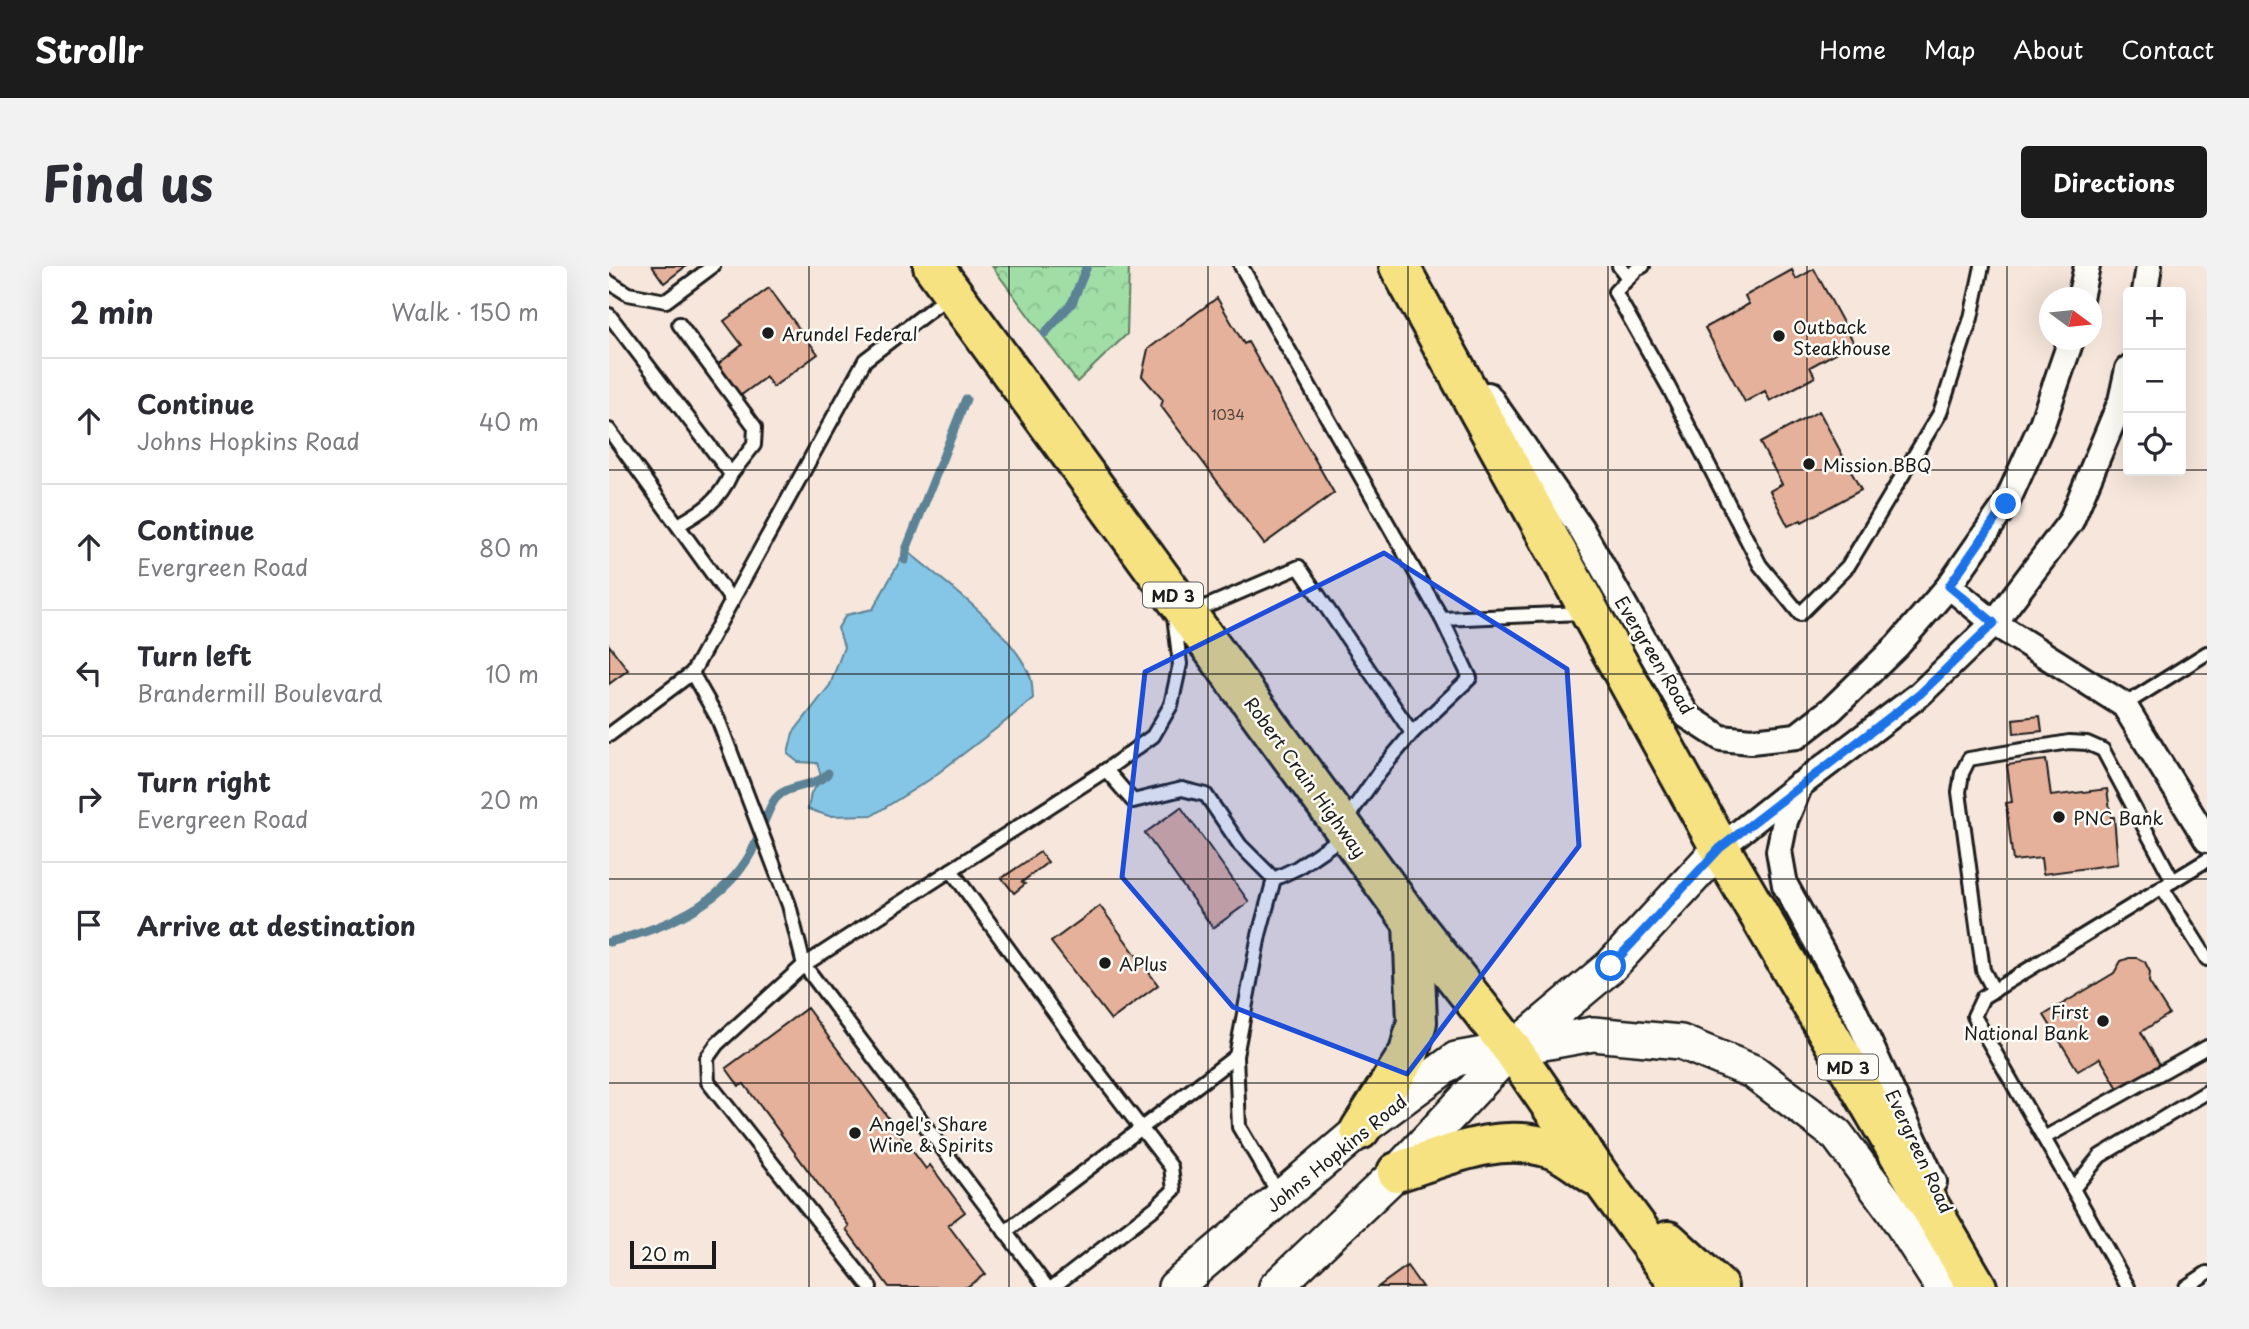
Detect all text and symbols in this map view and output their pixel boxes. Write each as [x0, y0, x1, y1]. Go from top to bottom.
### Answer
text: Strollr [35, 24, 144, 74]
text: Home [1819, 31, 1886, 67]
text: Map [1924, 31, 1975, 67]
text: About [2013, 31, 2083, 67]
text: Contact [2121, 31, 2214, 67]
text: Find us [42, 145, 213, 219]
button: Directions [2021, 146, 2207, 218]
north arrow [2039, 287, 2102, 350]
map controls [2123, 287, 2186, 476]
button: + [2123, 287, 2186, 350]
text: 2 min [70, 289, 154, 334]
text: Walk · 150 m [391, 294, 539, 329]
place label: Outback Steakhouse [1793, 313, 1891, 361]
place label: Arundel Federal [782, 320, 918, 347]
marker: Arundel Federal [760, 325, 776, 341]
marker: Outback Steakhouse [1771, 328, 1787, 344]
button: − [2123, 350, 2186, 413]
text: Continue [137, 384, 254, 423]
icon: ahead [70, 402, 108, 440]
text: 40 m [479, 404, 539, 439]
house number: 1034 [1211, 404, 1245, 425]
button: locate [2123, 413, 2186, 476]
text: Johns Hopkins Road [137, 423, 360, 458]
place label: Mission BBQ [1823, 451, 1931, 478]
marker: Mission BBQ [1801, 456, 1817, 472]
route end [1990, 488, 2021, 519]
text: Continue [137, 510, 254, 549]
icon: ahead [70, 528, 108, 566]
text: 80 m [479, 530, 539, 565]
text: Evergreen Road [137, 549, 308, 584]
road number: MD 3 [1143, 582, 1203, 608]
street label: Evergreen Road [1609, 591, 1701, 719]
text: Turn left [137, 636, 252, 675]
icon: left [70, 654, 108, 692]
text: 10 m [485, 656, 539, 691]
text: Brandermill Boulevard [137, 675, 382, 710]
street label: Robert Crain Highway [1238, 691, 1374, 863]
text: Turn right [137, 762, 271, 801]
icon: right [70, 780, 108, 818]
text: 20 m [480, 782, 539, 817]
text: Evergreen Road [137, 801, 308, 836]
place label: PNC Bank [2073, 804, 2164, 831]
marker: PNC Bank [2051, 809, 2067, 825]
icon: arrive [70, 906, 108, 944]
text: Arrive at destination [137, 906, 416, 945]
place label: APlus [1119, 950, 1167, 977]
route start [1595, 950, 1626, 981]
marker: APlus [1097, 955, 1113, 971]
place label: First National Bank [1964, 998, 2089, 1046]
marker: First National Bank [2095, 1013, 2111, 1029]
road number: MD 3 [1818, 1054, 1878, 1080]
street label: Evergreen Road [1879, 1085, 1961, 1217]
street label: Johns Hopkins Road [1260, 1088, 1412, 1218]
place label: Angel's Share Wine & Spirits [869, 1110, 993, 1158]
marker: Angel's Share Wine & Spirits [847, 1125, 863, 1141]
scale bar [630, 1238, 716, 1270]
text: 20 m [641, 1239, 690, 1267]

